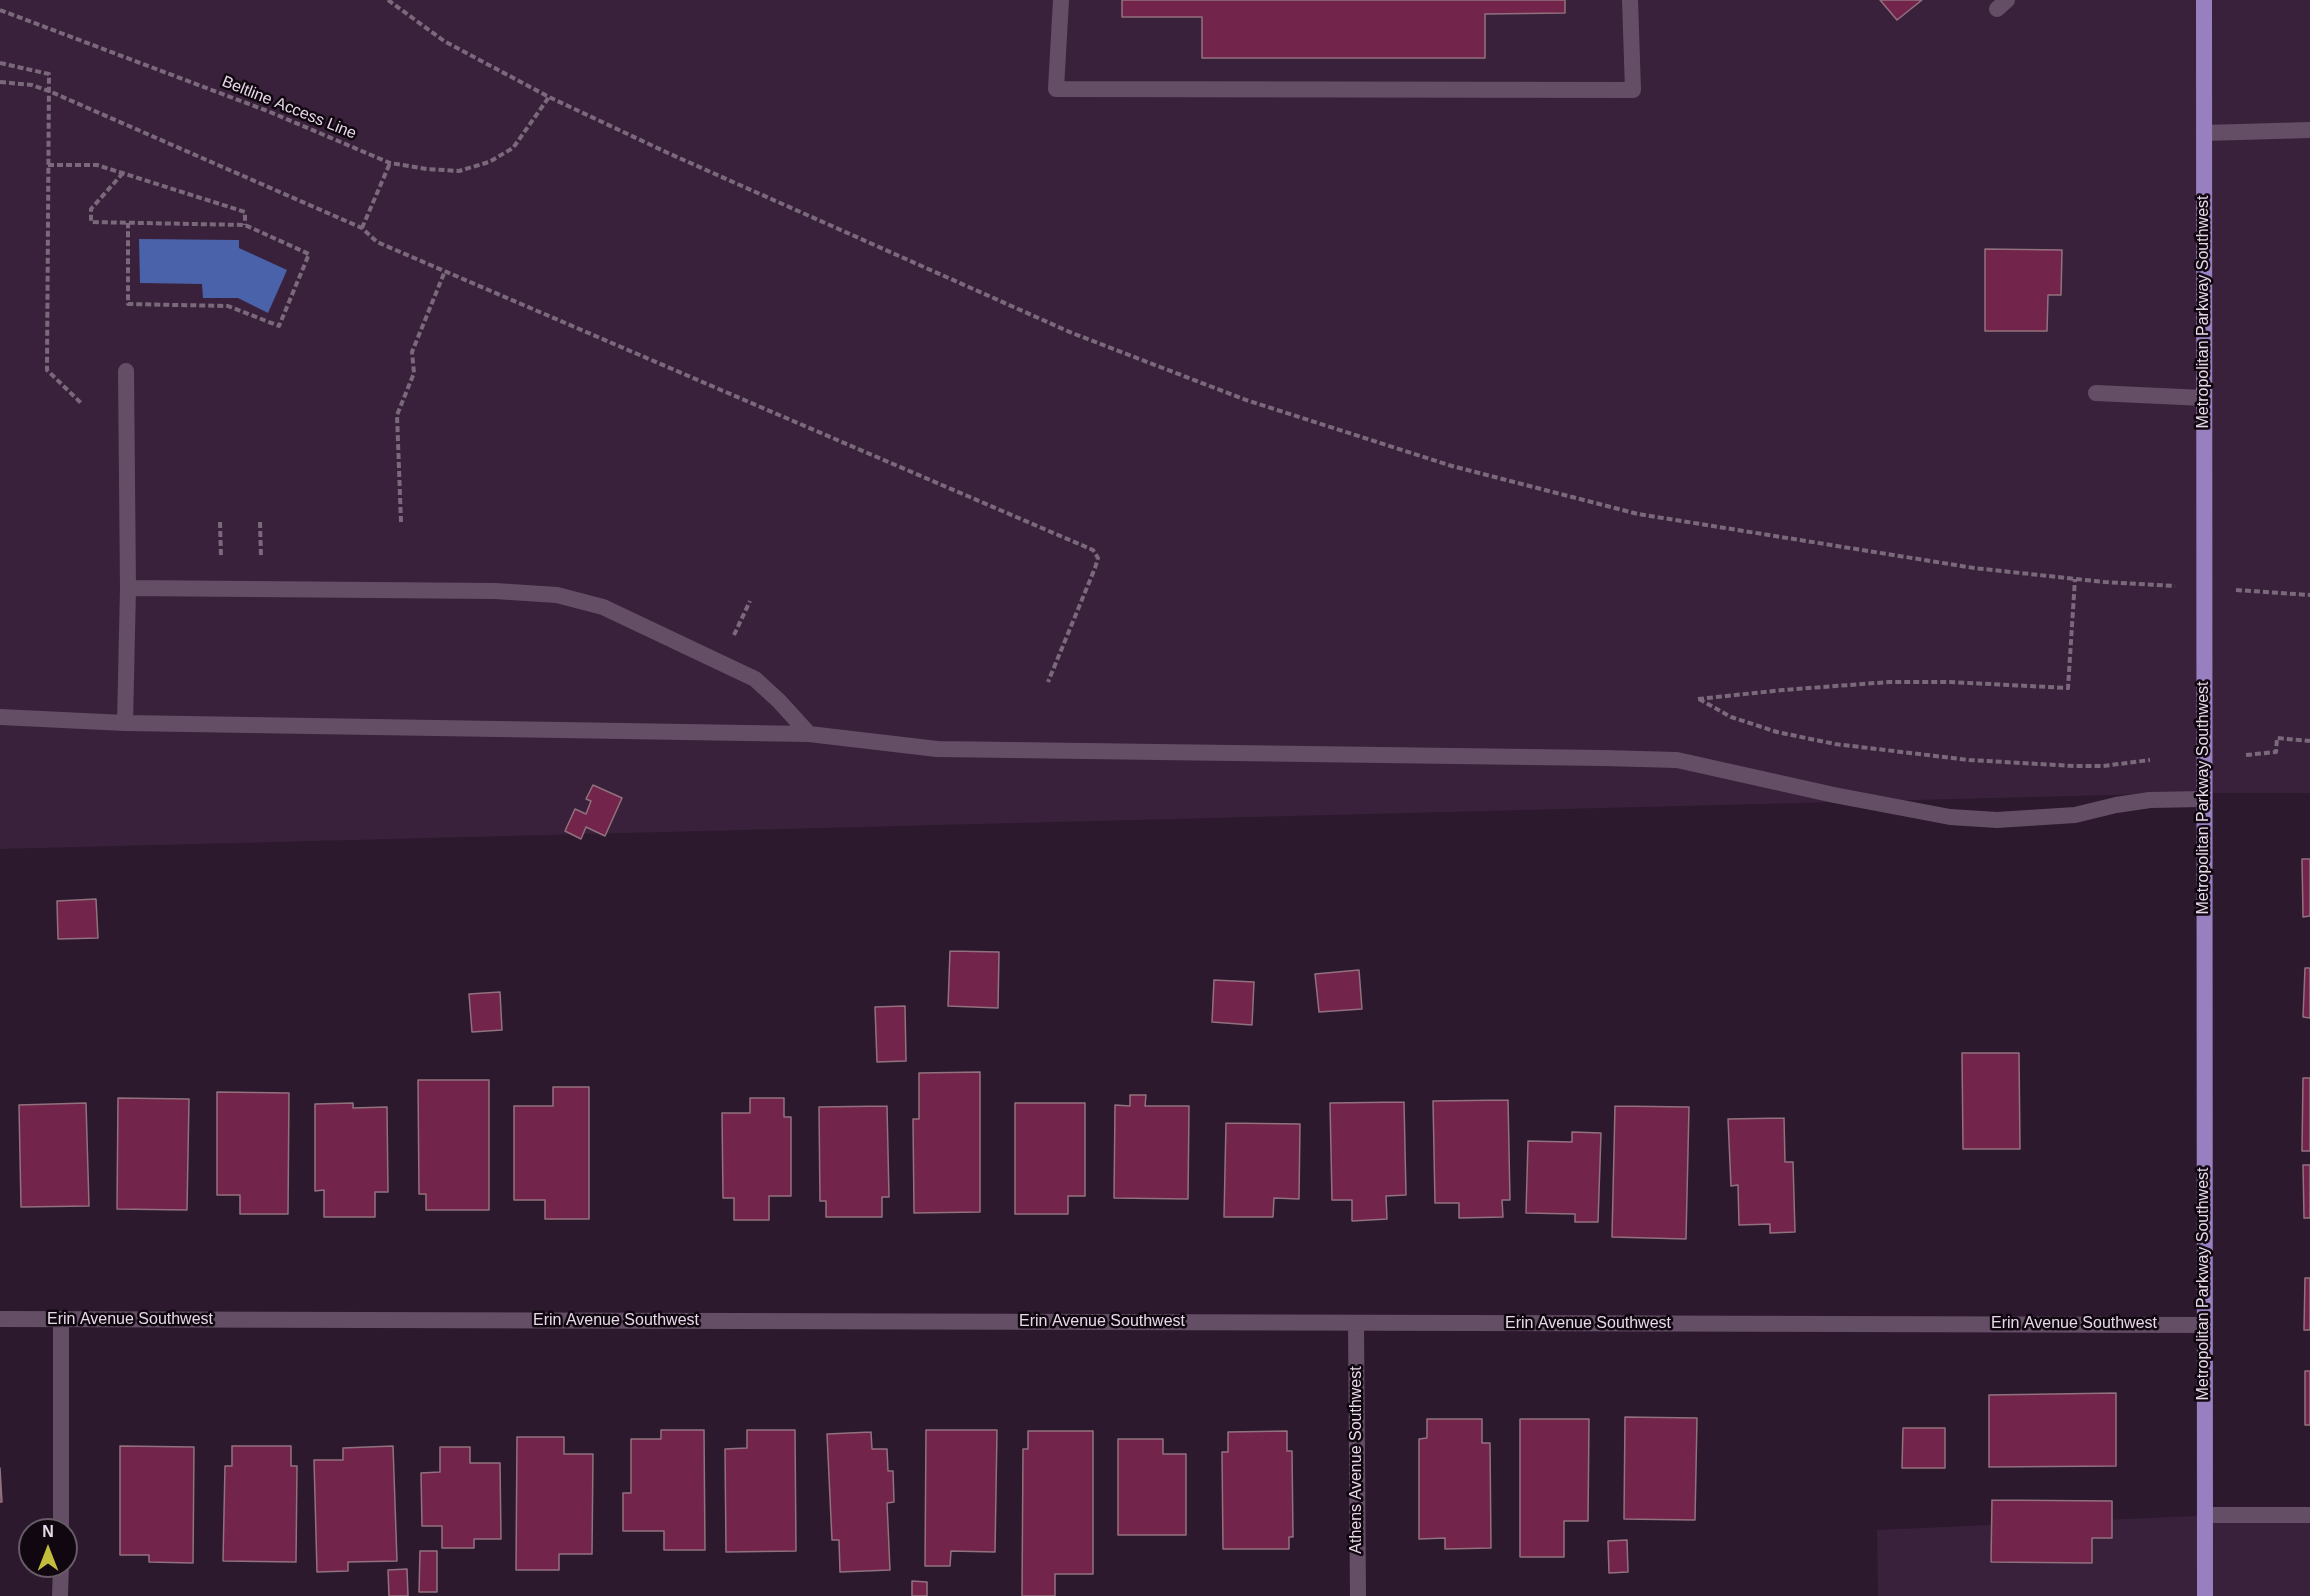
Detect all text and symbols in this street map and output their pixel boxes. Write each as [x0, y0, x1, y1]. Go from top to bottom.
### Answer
street label: Beltline Access Line [219, 72, 359, 144]
street label: Metropolitan Parkway Southwest [2194, 196, 2214, 428]
street label: Metropolitan Parkway Southwest [2194, 682, 2214, 914]
street label: Metropolitan Parkway Southwest [2194, 1168, 2214, 1400]
street label: Erin Avenue Southwest [47, 1310, 213, 1330]
street label: Erin Avenue Southwest [533, 1311, 699, 1331]
street label: Erin Avenue Southwest [1019, 1312, 1185, 1332]
street label: Erin Avenue Southwest [1505, 1314, 1671, 1334]
street label: Erin Avenue Southwest [1991, 1314, 2157, 1334]
street label: Athens Avenue Southwest [1347, 1366, 1367, 1554]
north arrow [18, 1518, 78, 1578]
text: N [42, 1523, 54, 1540]

